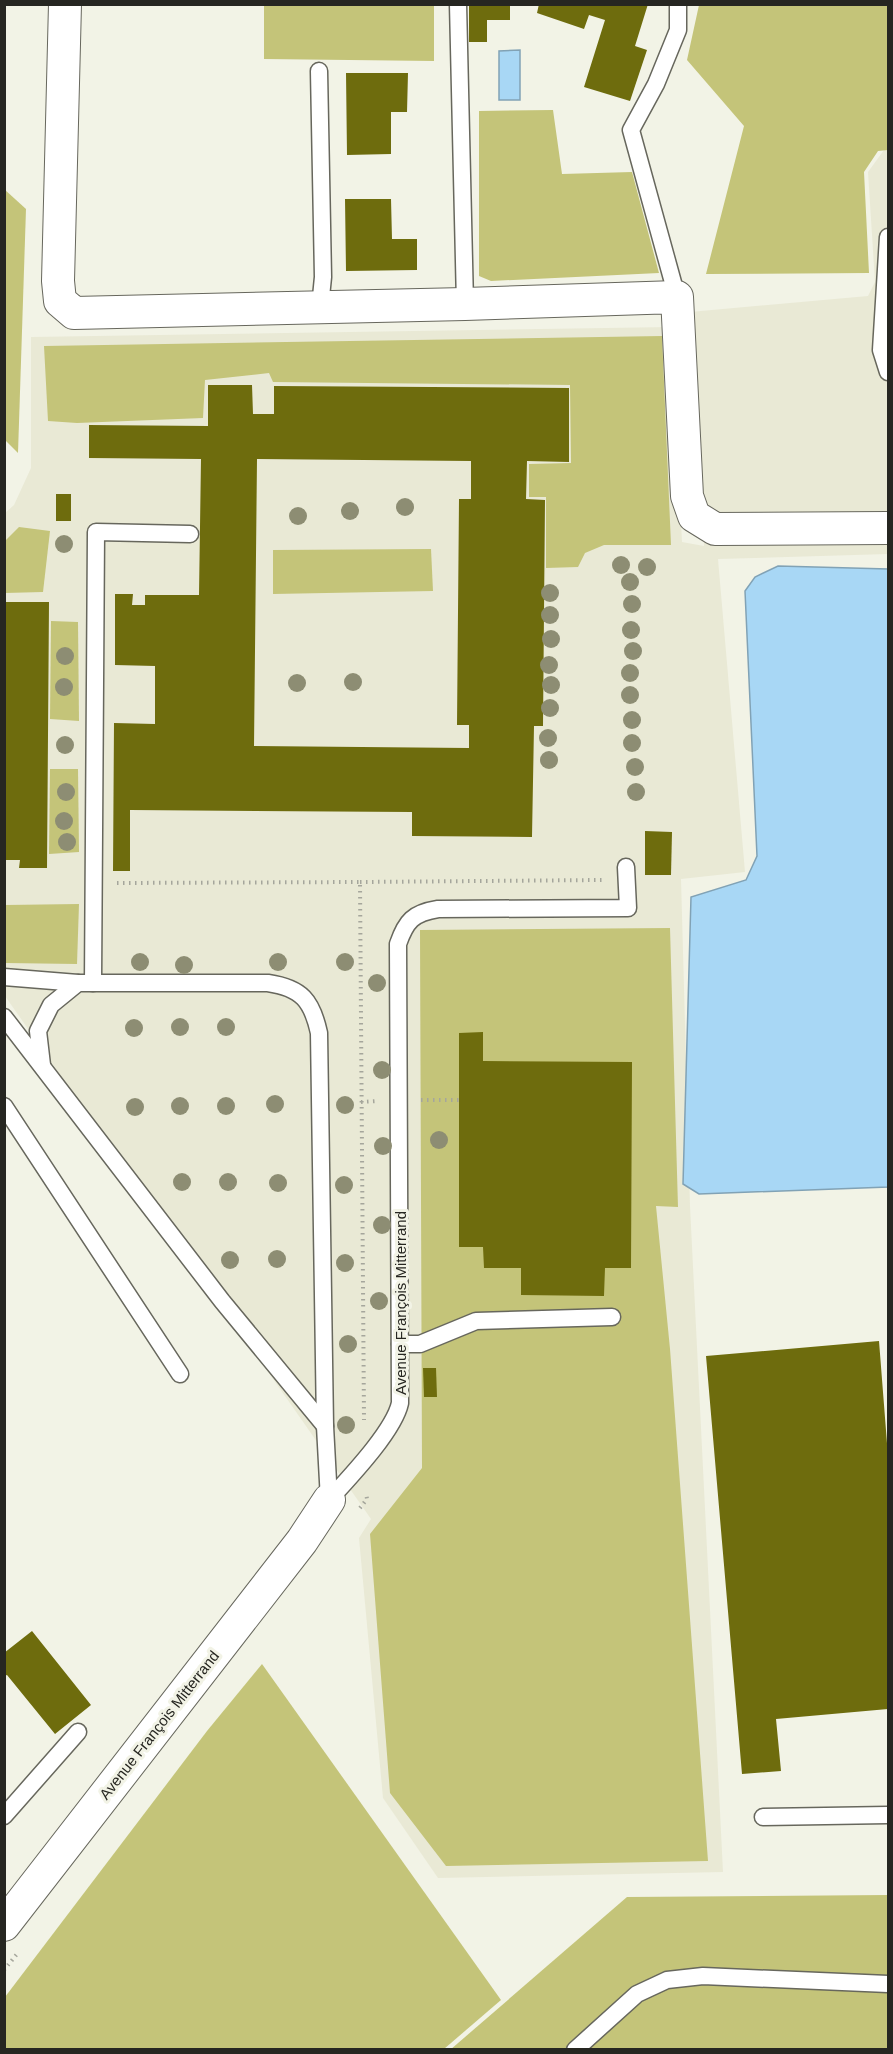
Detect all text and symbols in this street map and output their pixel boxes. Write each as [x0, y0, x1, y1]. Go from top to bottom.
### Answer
street label: Avenue François Mitterrand [392, 1211, 409, 1395]
street label: Avenue François Mitterrand [96, 1647, 222, 1803]

